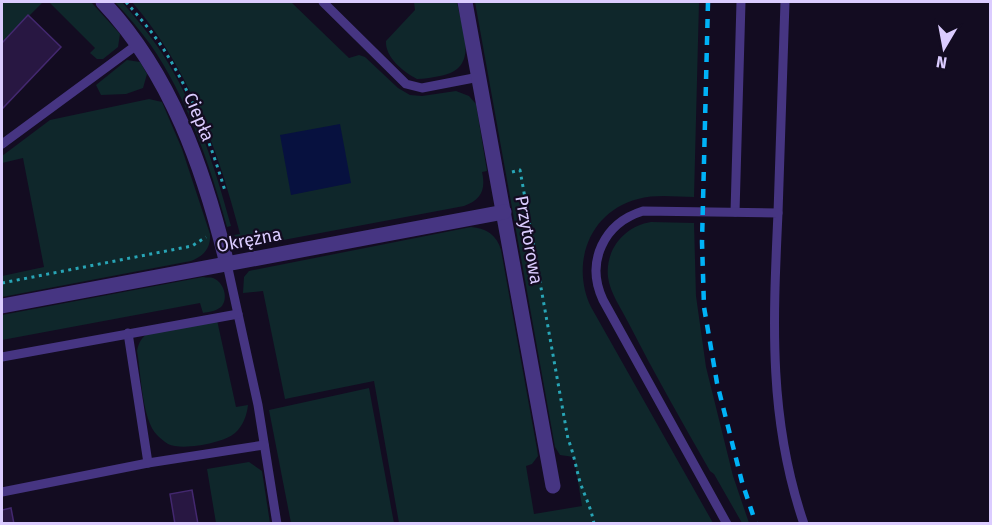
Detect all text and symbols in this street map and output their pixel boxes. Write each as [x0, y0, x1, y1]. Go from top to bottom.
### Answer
north arrow [914, 18, 974, 78]
text: N [935, 52, 948, 73]
street label: Ciepła [179, 89, 219, 145]
street label: Przytorowa [510, 194, 548, 286]
street label: Okrężna [215, 223, 283, 257]

